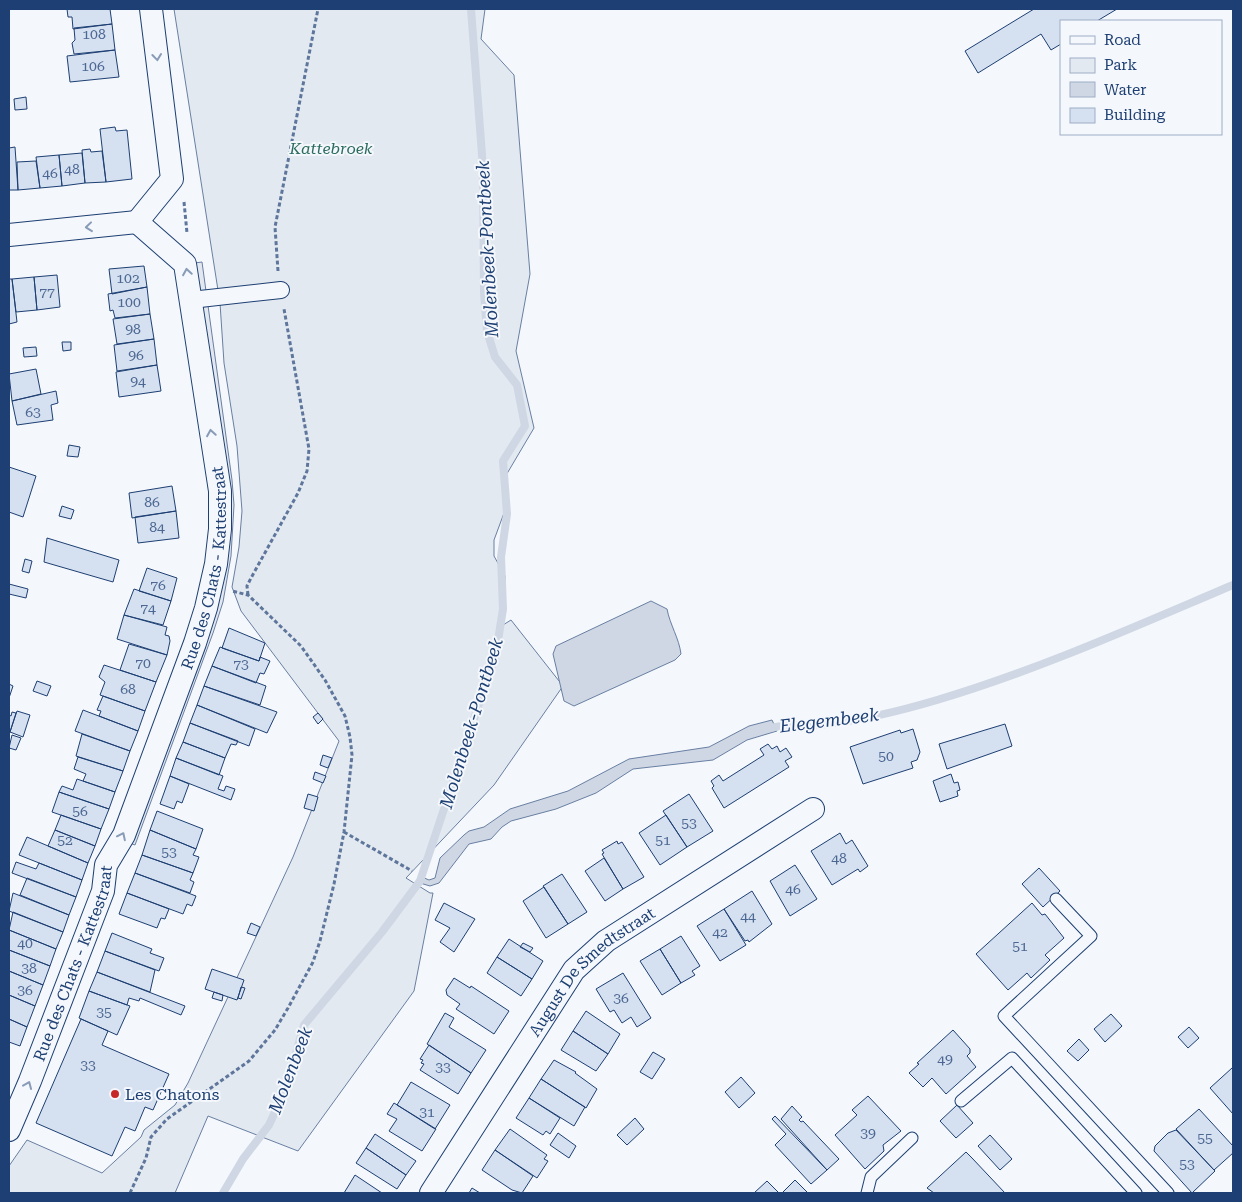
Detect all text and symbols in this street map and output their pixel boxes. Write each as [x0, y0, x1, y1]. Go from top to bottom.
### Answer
legend [1060, 20, 1222, 135]
house number: 108 [82, 26, 106, 42]
text: Road [1104, 31, 1141, 49]
one-way arrow [151, 53, 162, 61]
text: Park [1104, 56, 1138, 74]
house number: 106 [81, 58, 105, 74]
text: Water [1104, 81, 1146, 99]
text: Building [1104, 106, 1166, 124]
park label: Kattebroek [288, 139, 373, 158]
water label: Molenbeek-Pontbeek [472, 160, 502, 339]
house number: 48 [64, 161, 80, 177]
house number: 46 [42, 165, 58, 181]
one-way arrow [85, 221, 93, 232]
one-way arrow [182, 268, 192, 276]
house number: 102 [116, 270, 140, 286]
house number: 77 [39, 284, 55, 300]
house number: 100 [117, 294, 141, 310]
house number: 98 [125, 321, 141, 337]
house number: 96 [128, 347, 144, 363]
house number: 94 [130, 373, 146, 389]
house number: 63 [25, 404, 41, 420]
one-way arrow [206, 428, 216, 437]
street label: Rue des Chats - Kattestraat [177, 465, 230, 672]
house number: 86 [144, 494, 160, 510]
house number: 84 [149, 519, 165, 535]
house number: 76 [150, 577, 166, 593]
house number: 74 [140, 600, 156, 616]
water label: Molenbeek-Pontbeek [435, 635, 507, 812]
house number: 70 [135, 655, 151, 671]
house number: 73 [233, 656, 249, 672]
house number: 68 [120, 681, 136, 697]
water label: Elegembeek [777, 703, 880, 737]
house number: 50 [878, 748, 894, 764]
house number: 56 [72, 803, 88, 819]
house number: 53 [681, 815, 697, 831]
house number: 52 [57, 832, 73, 848]
one-way arrow [116, 832, 127, 841]
house number: 51 [655, 832, 671, 848]
house number: 53 [161, 844, 177, 860]
house number: 48 [831, 850, 847, 866]
street label: Rue des Chats - Kattestraat [29, 864, 115, 1064]
house number: 46 [785, 881, 801, 897]
street label: August De Smedtstraat [525, 903, 658, 1040]
house number: 44 [740, 908, 756, 924]
house number: 42 [712, 924, 728, 940]
house number: 40 [17, 935, 33, 951]
house number: 51 [1012, 938, 1028, 954]
house number: 38 [21, 960, 37, 976]
house number: 36 [17, 982, 33, 998]
house number: 36 [613, 990, 629, 1006]
house number: 35 [96, 1004, 112, 1020]
water label: Molenbeek [263, 1023, 316, 1117]
house number: 49 [937, 1051, 953, 1067]
house number: 33 [80, 1057, 96, 1073]
house number: 33 [435, 1059, 451, 1075]
one-way arrow [22, 1081, 33, 1090]
place label: Les Chatons [125, 1085, 220, 1104]
marker: Les Chatons [109, 1088, 121, 1100]
house number: 31 [419, 1104, 435, 1120]
house number: 39 [860, 1125, 876, 1141]
house number: 55 [1197, 1130, 1213, 1146]
house number: 53 [1179, 1156, 1195, 1172]

